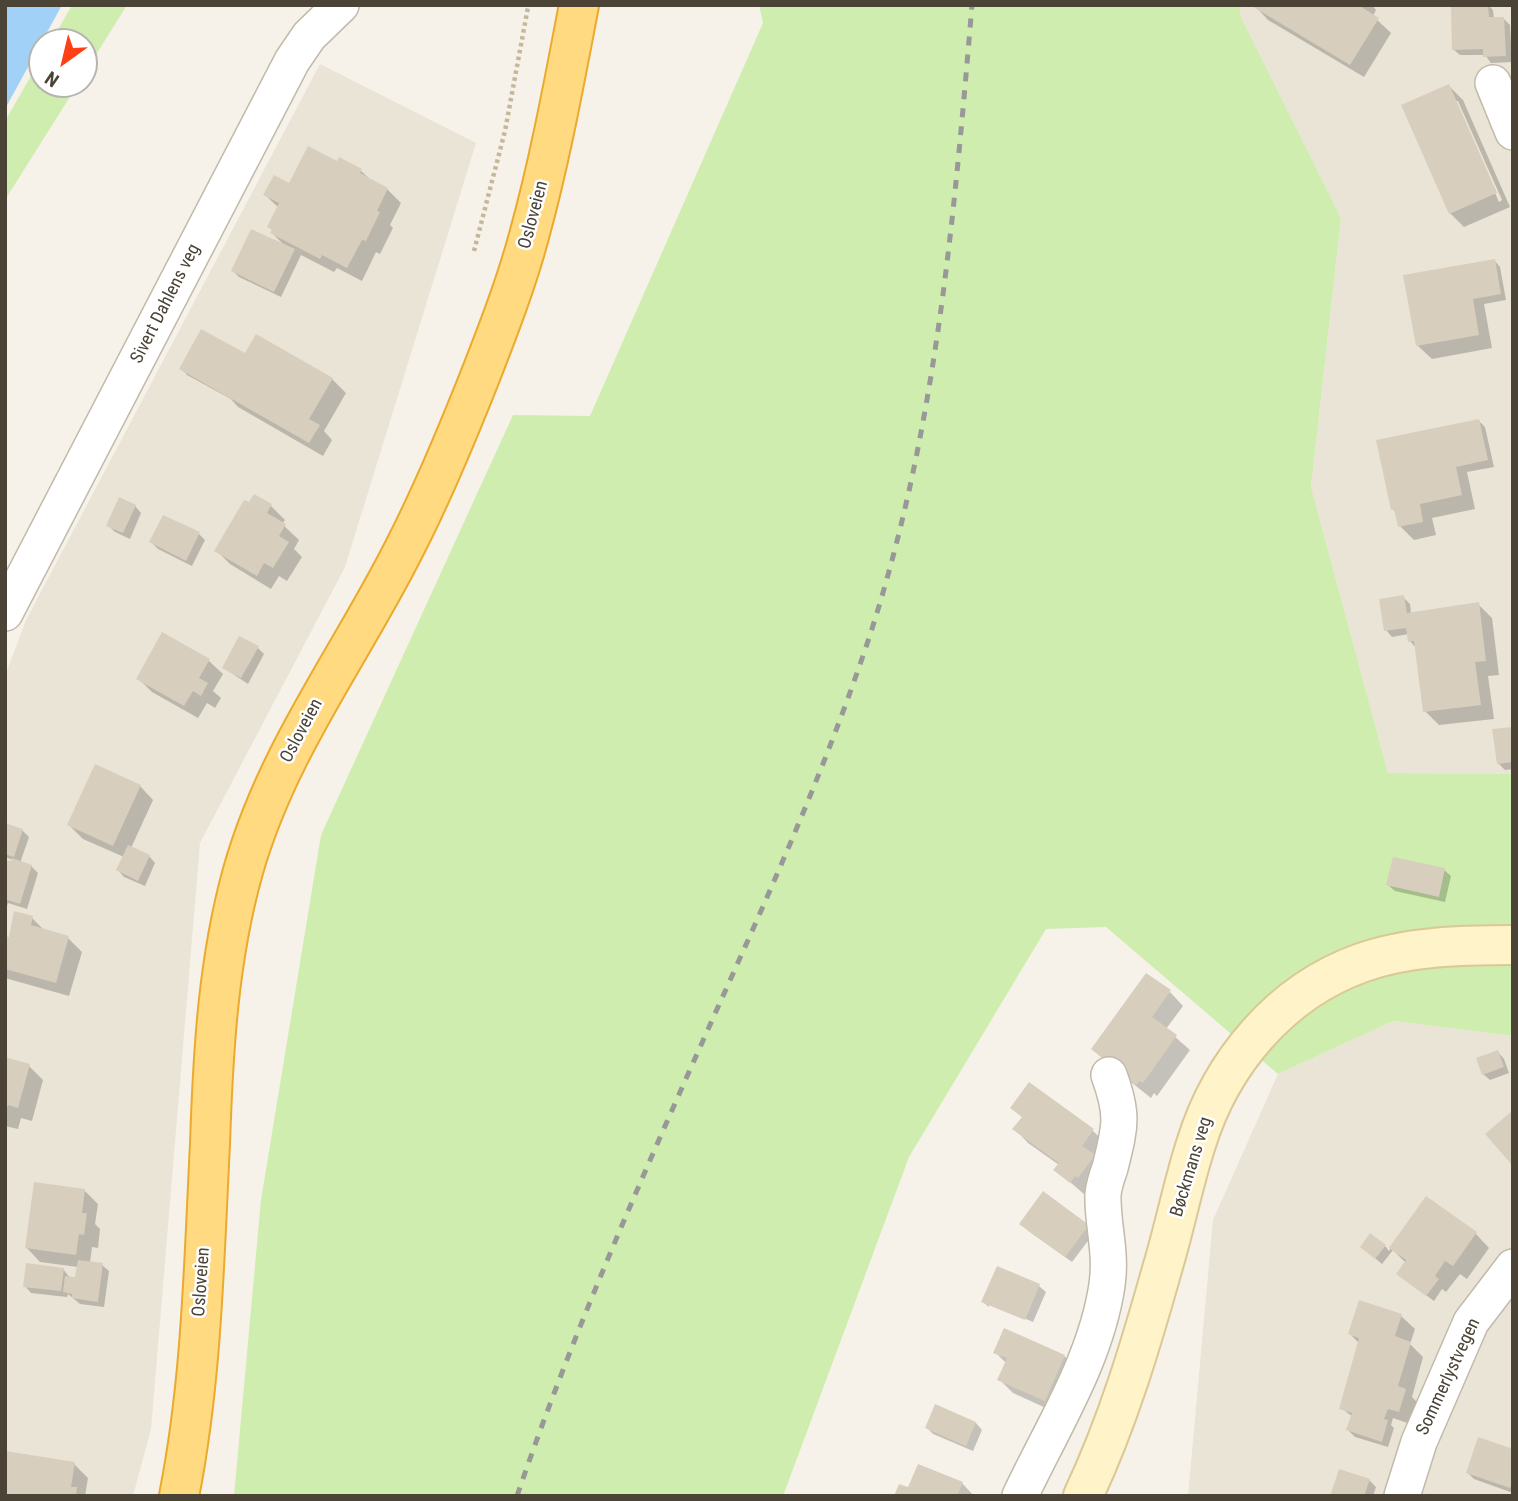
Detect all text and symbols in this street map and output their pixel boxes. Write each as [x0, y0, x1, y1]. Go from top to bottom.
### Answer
north arrow [28, 28, 98, 98]
text: N [41, 66, 63, 92]
street label: Osloveien [515, 179, 553, 251]
street label: Sivert Dahlens veg [127, 241, 205, 367]
street label: Osloveien [276, 695, 328, 767]
street label: Bøckmans veg [1167, 1114, 1217, 1220]
street label: Osloveien [189, 1247, 215, 1317]
street label: Sommerlystvegen [1412, 1315, 1486, 1439]

